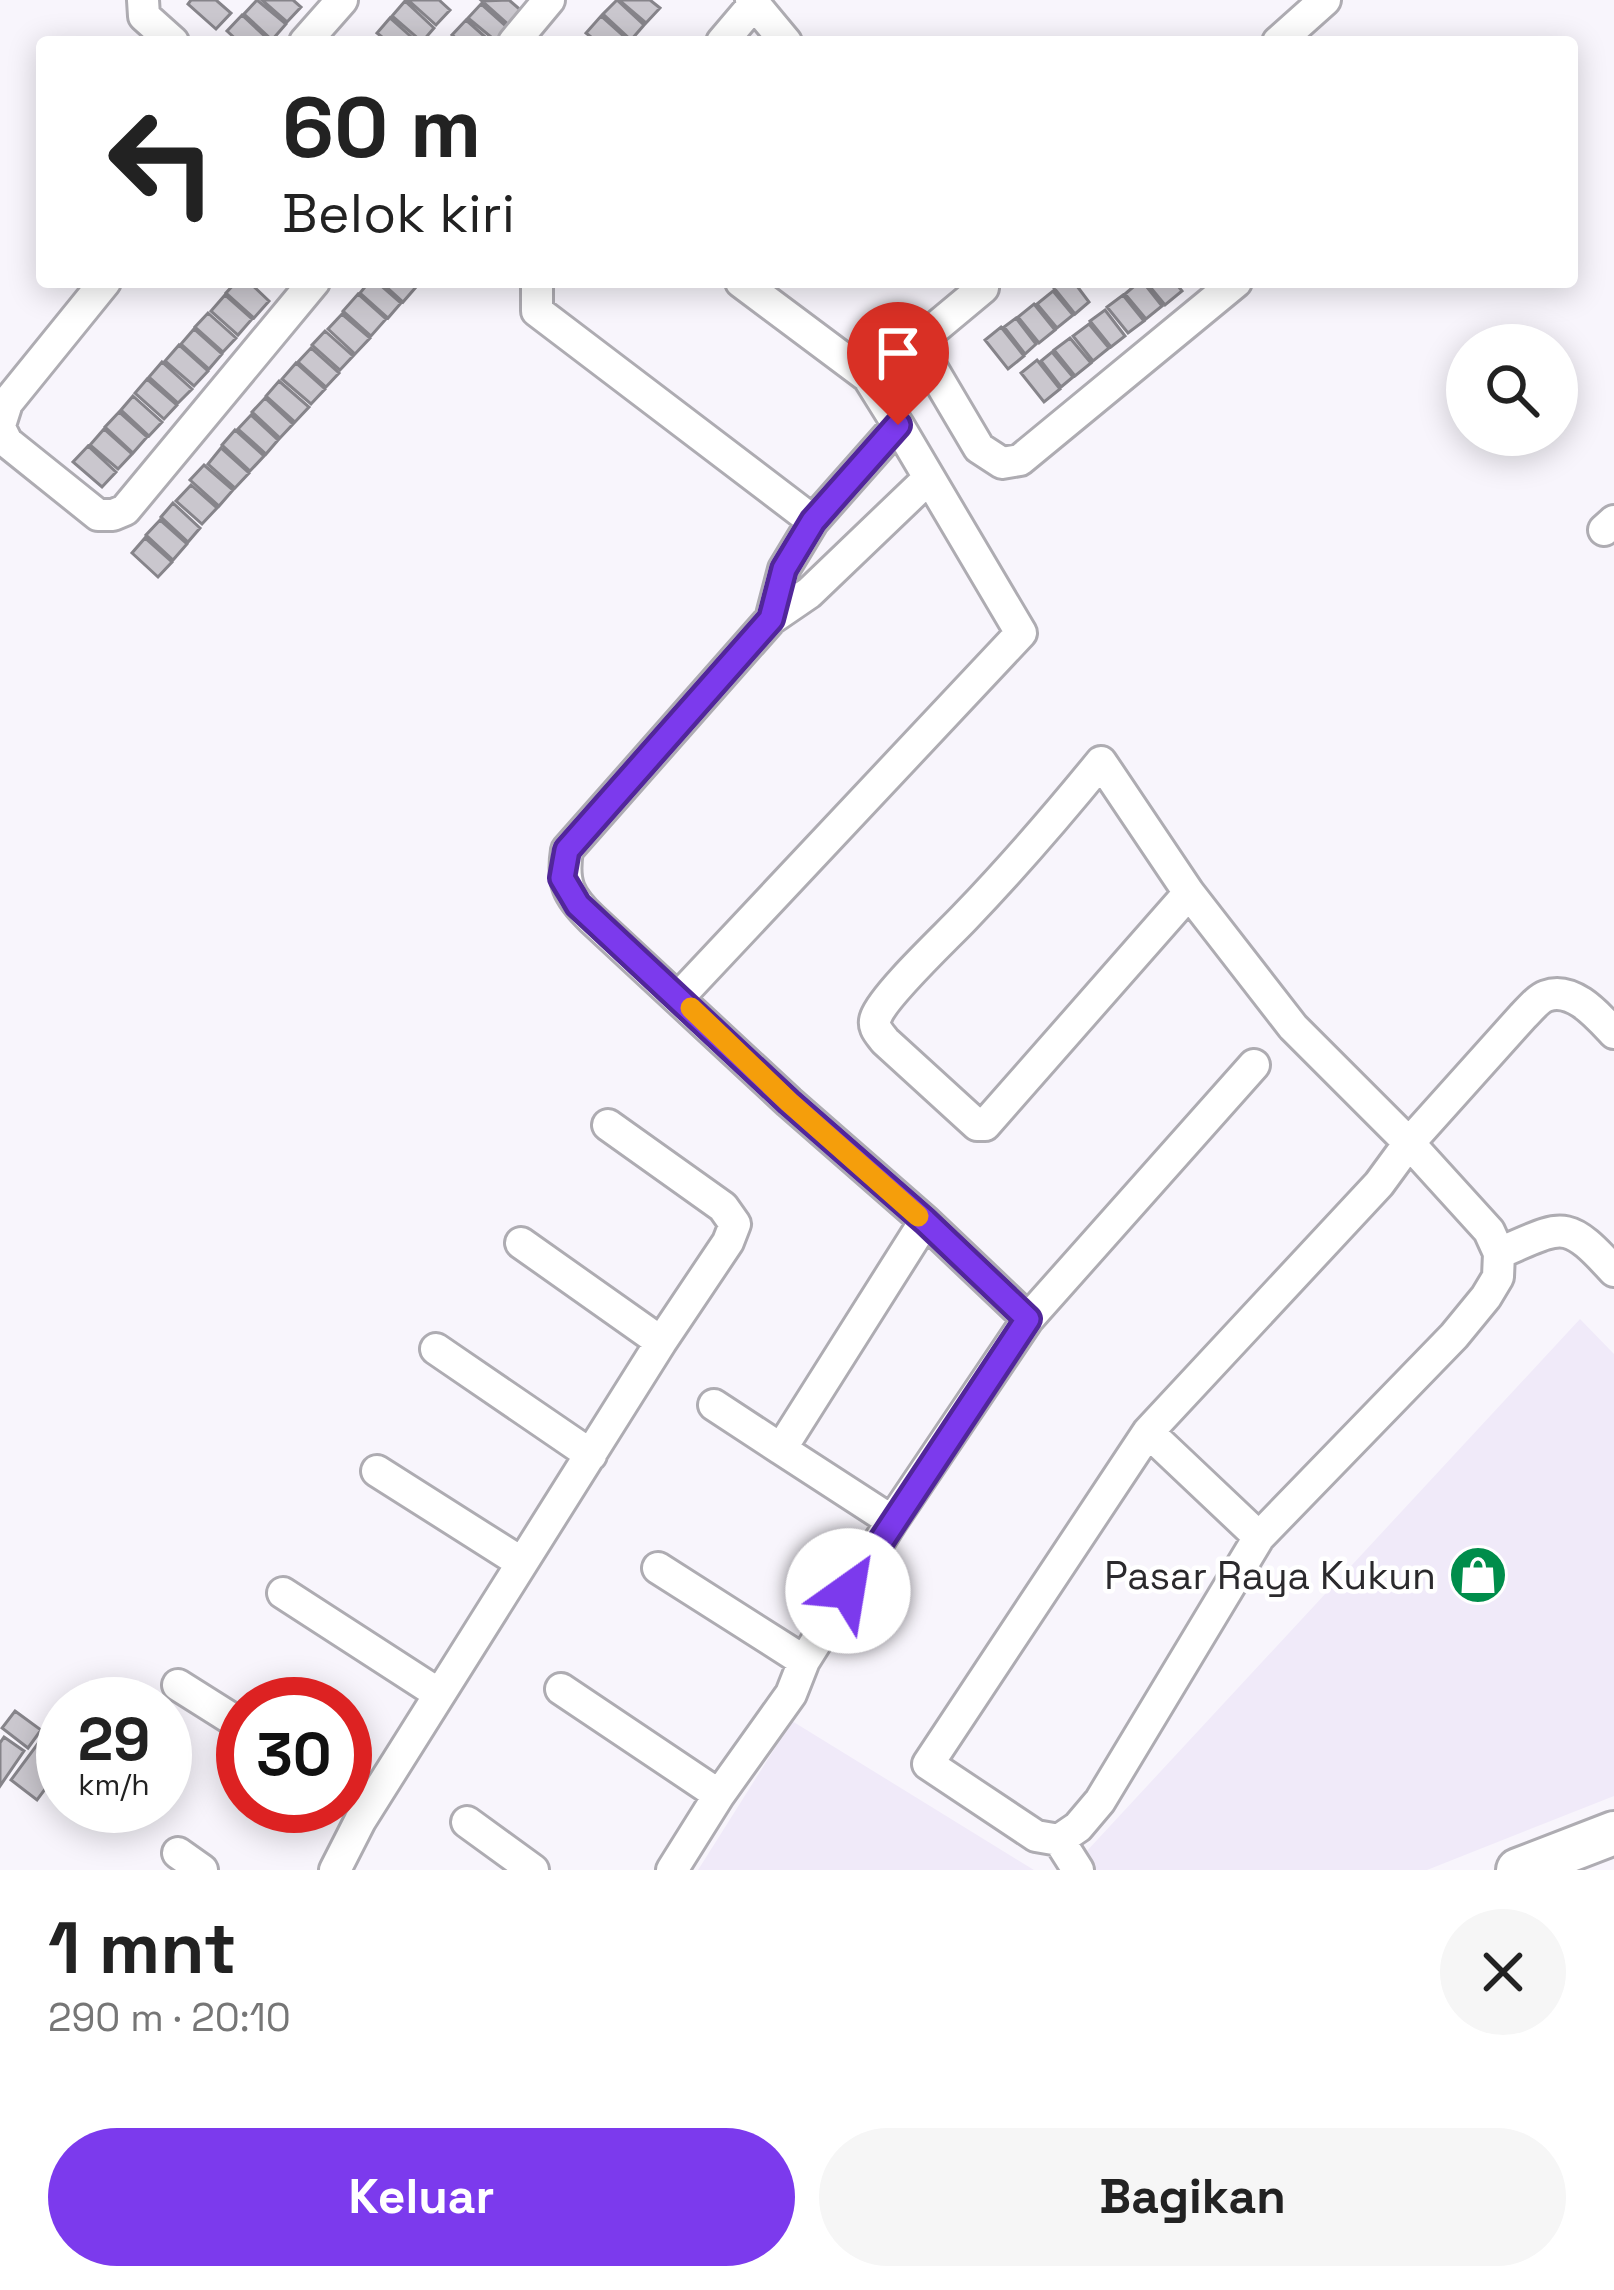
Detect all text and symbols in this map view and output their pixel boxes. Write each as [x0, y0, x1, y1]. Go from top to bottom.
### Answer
text: 60 m [282, 74, 481, 182]
icon: left [84, 84, 240, 240]
text: Belok kiri [282, 179, 515, 248]
pin [847, 302, 949, 425]
icon: arrive [865, 320, 931, 386]
map controls [1446, 324, 1578, 456]
button: search [1446, 324, 1578, 456]
position arrow [785, 1528, 911, 1654]
shop icon: Pasar Raya Kukun [1447, 1544, 1509, 1606]
place label: Pasar Raya Kukun [1104, 1551, 1436, 1600]
speed limit sign: 30 [216, 1677, 372, 1833]
text: 29 [78, 1701, 150, 1778]
text: km/h [78, 1765, 150, 1804]
text: 1 mnt [48, 1902, 237, 1994]
button: close [1440, 1909, 1566, 2035]
text: 290 m · 20:10 [48, 1993, 291, 2042]
button: Keluar [48, 2128, 795, 2266]
button: Bagikan [819, 2128, 1566, 2266]

